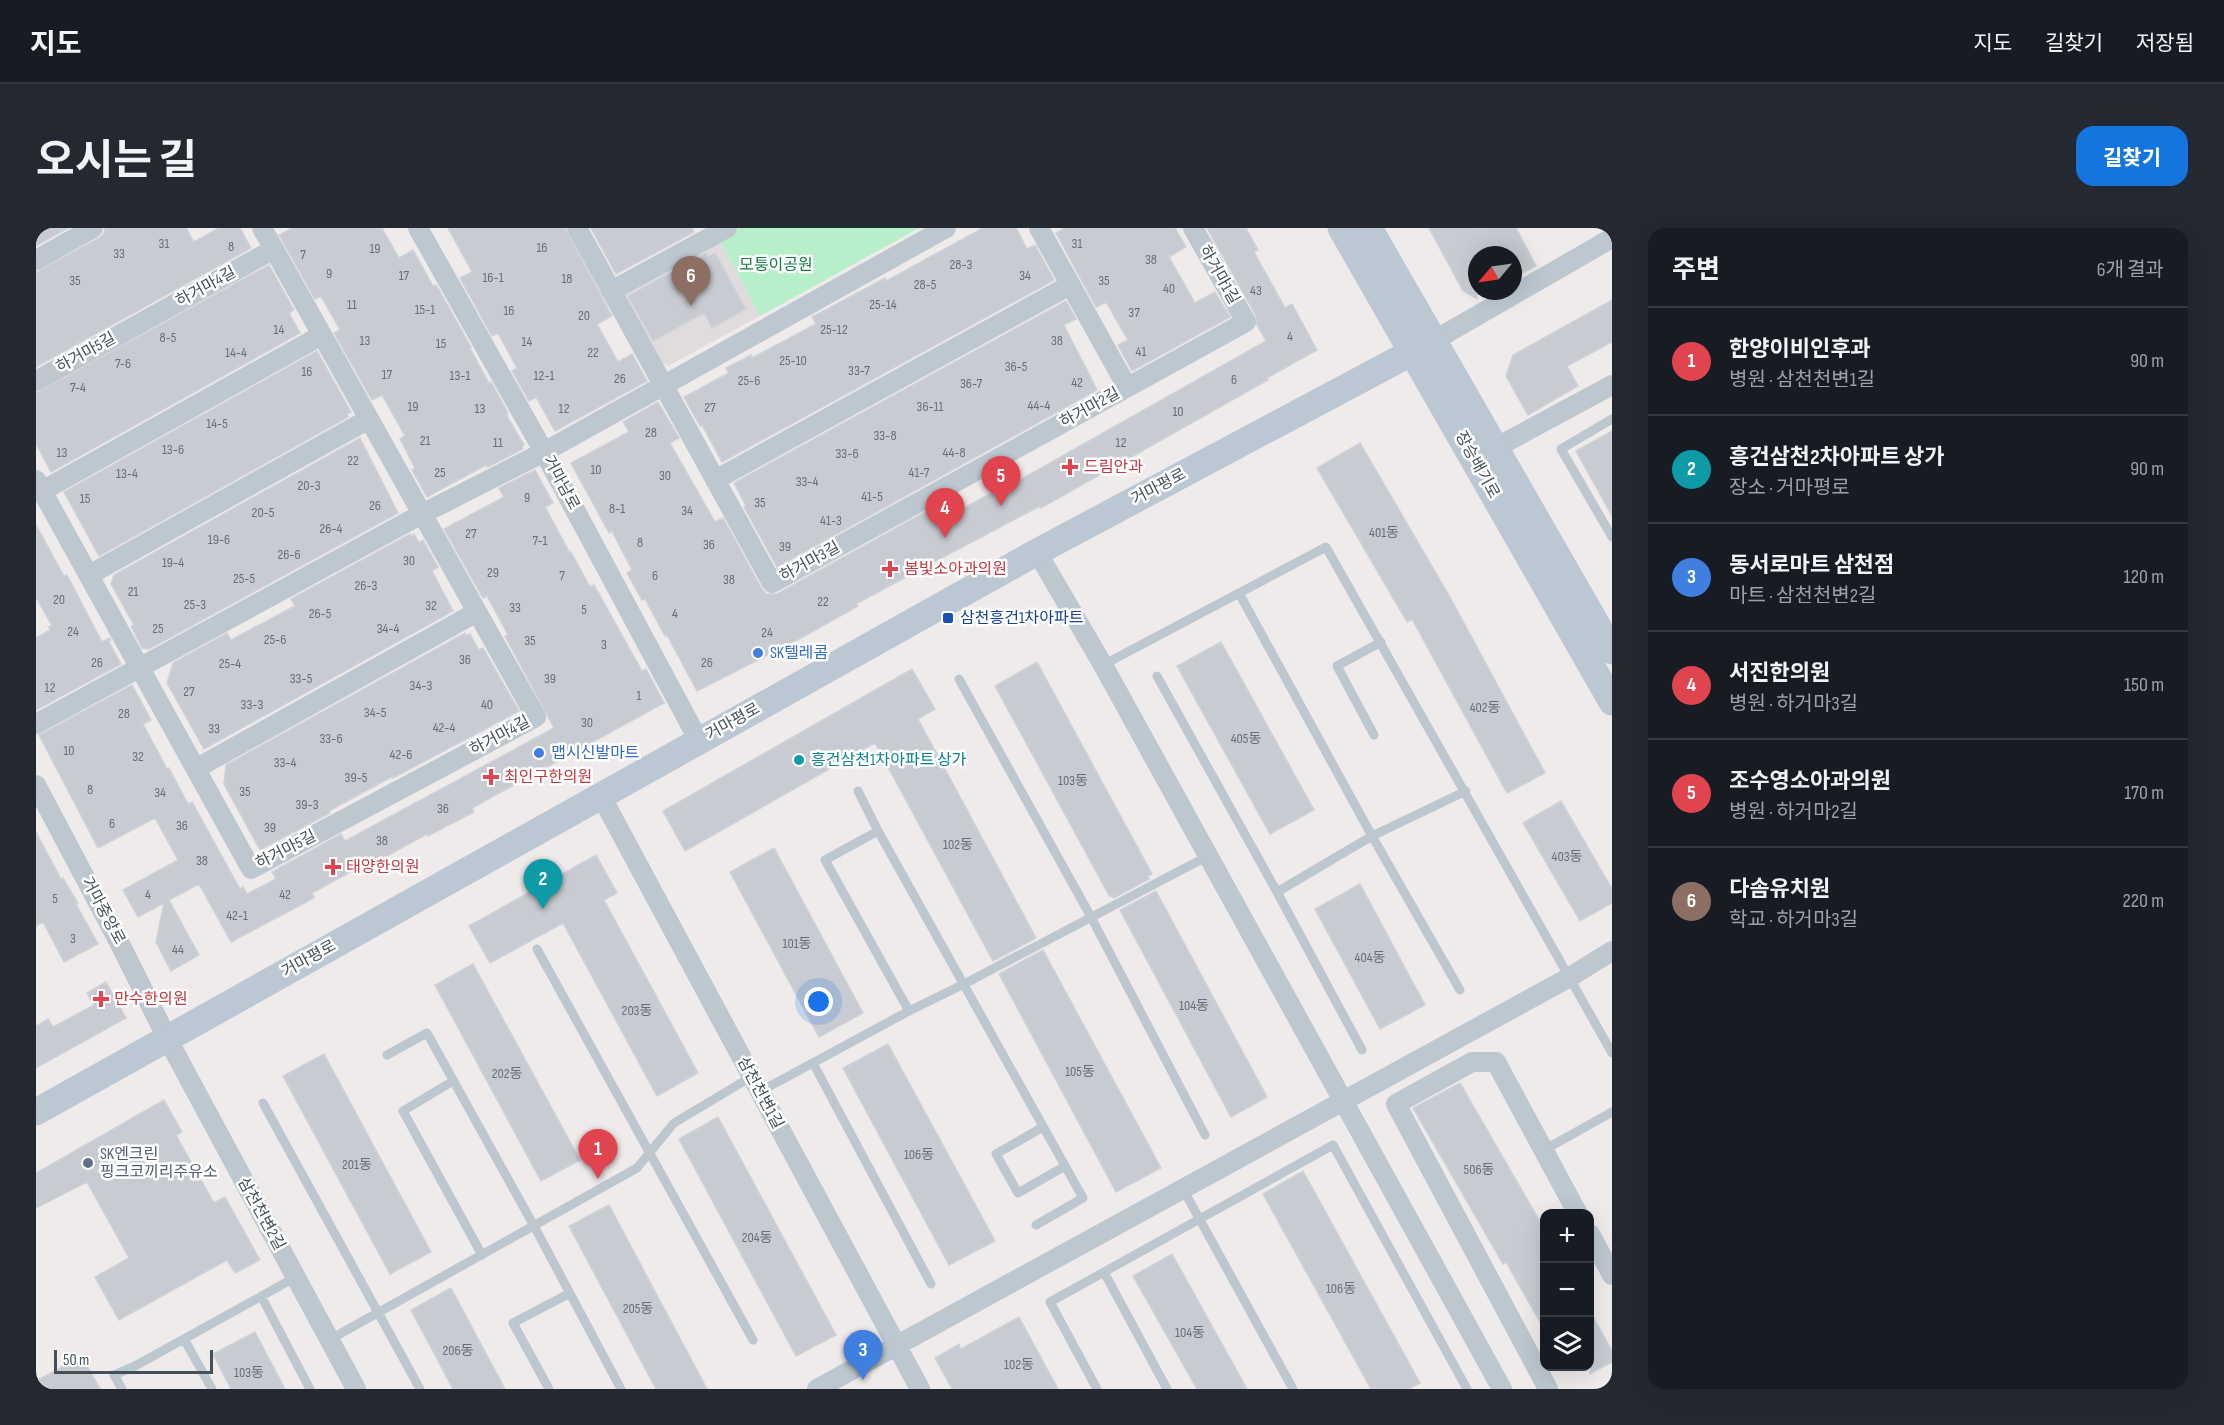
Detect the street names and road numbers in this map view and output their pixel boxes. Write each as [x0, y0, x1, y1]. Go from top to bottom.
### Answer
street label: 하거마1길 [1195, 242, 1243, 308]
street label: 하거마4길 [173, 263, 239, 311]
street label: 하거마5길 [53, 329, 119, 377]
street label: 하거마2길 [1057, 384, 1123, 432]
street label: 장승배기로 [1451, 428, 1503, 502]
street label: 거마남로 [539, 453, 583, 514]
street label: 거마평로 [1129, 465, 1190, 509]
street label: 하거마3길 [777, 538, 843, 586]
street label: 거마평로 [703, 699, 764, 745]
street label: 하거마4길 [467, 712, 533, 760]
street label: 하거마5길 [253, 827, 319, 873]
street label: 거마중앙로 [77, 874, 129, 948]
street label: 거마평로 [279, 936, 340, 982]
street label: 삼천천변1길 [733, 1054, 787, 1132]
street label: 삼천천변2길 [233, 1174, 289, 1254]

